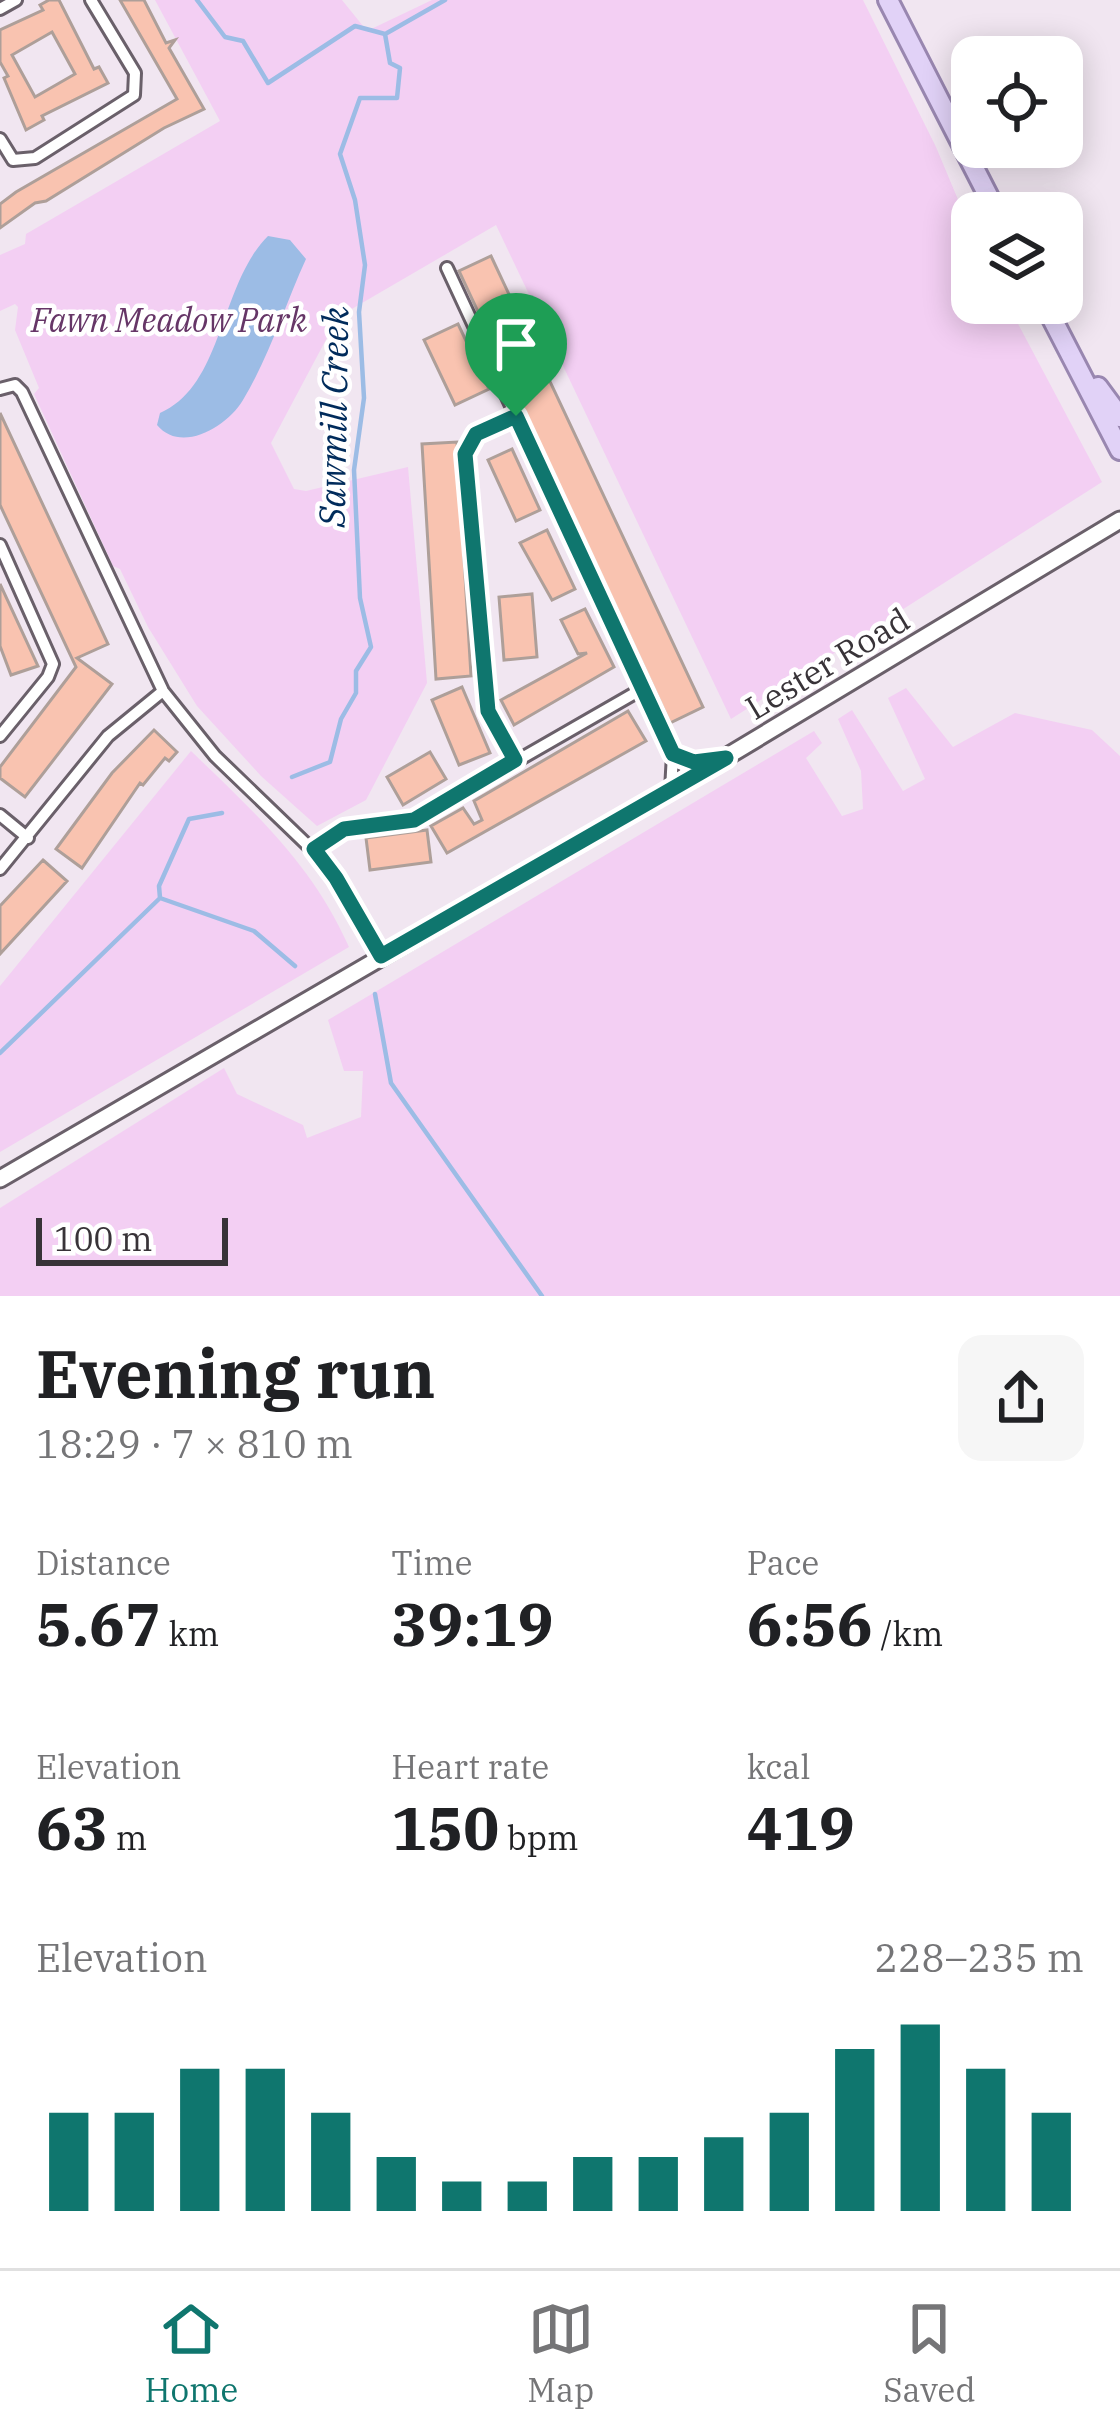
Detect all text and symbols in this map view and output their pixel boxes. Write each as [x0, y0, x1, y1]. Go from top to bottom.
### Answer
map controls [951, 36, 1083, 324]
button: locate [951, 36, 1083, 168]
button: layers [951, 192, 1083, 324]
pin [465, 293, 567, 416]
park label: Fawn Meadow Park [30, 298, 307, 341]
water label: Sawmill Creek [308, 305, 358, 529]
icon: arrive [483, 311, 549, 377]
street label: Lester Road [737, 597, 917, 729]
scale bar [36, 1212, 228, 1265]
text: 100 m [54, 1217, 153, 1260]
text: Evening run [36, 1330, 435, 1416]
button: share [958, 1335, 1084, 1461]
text: 18:29 · 7 × 810 m [36, 1418, 353, 1469]
text: Distance [36, 1541, 171, 1584]
text: Time [391, 1541, 472, 1584]
text: Pace [747, 1541, 819, 1584]
text: 5.67 [36, 1584, 161, 1663]
text: 39:19 [391, 1584, 554, 1663]
text: 6:56 [747, 1584, 873, 1663]
text: km [161, 1612, 219, 1655]
text: /km [873, 1612, 943, 1655]
text: Elevation [36, 1745, 181, 1788]
text: Heart rate [391, 1745, 549, 1788]
text: kcal [747, 1745, 810, 1788]
text: 63 [36, 1788, 108, 1867]
text: 150 [391, 1788, 499, 1867]
text: 419 [747, 1788, 855, 1867]
text: m [108, 1816, 147, 1859]
text: bpm [499, 1816, 578, 1859]
text: Elevation [36, 1932, 208, 1983]
text: 228–235 m [874, 1932, 1084, 1983]
tab: Home [144, 2296, 238, 2411]
tab: Map [527, 2296, 594, 2411]
tab: Saved [883, 2296, 976, 2411]

